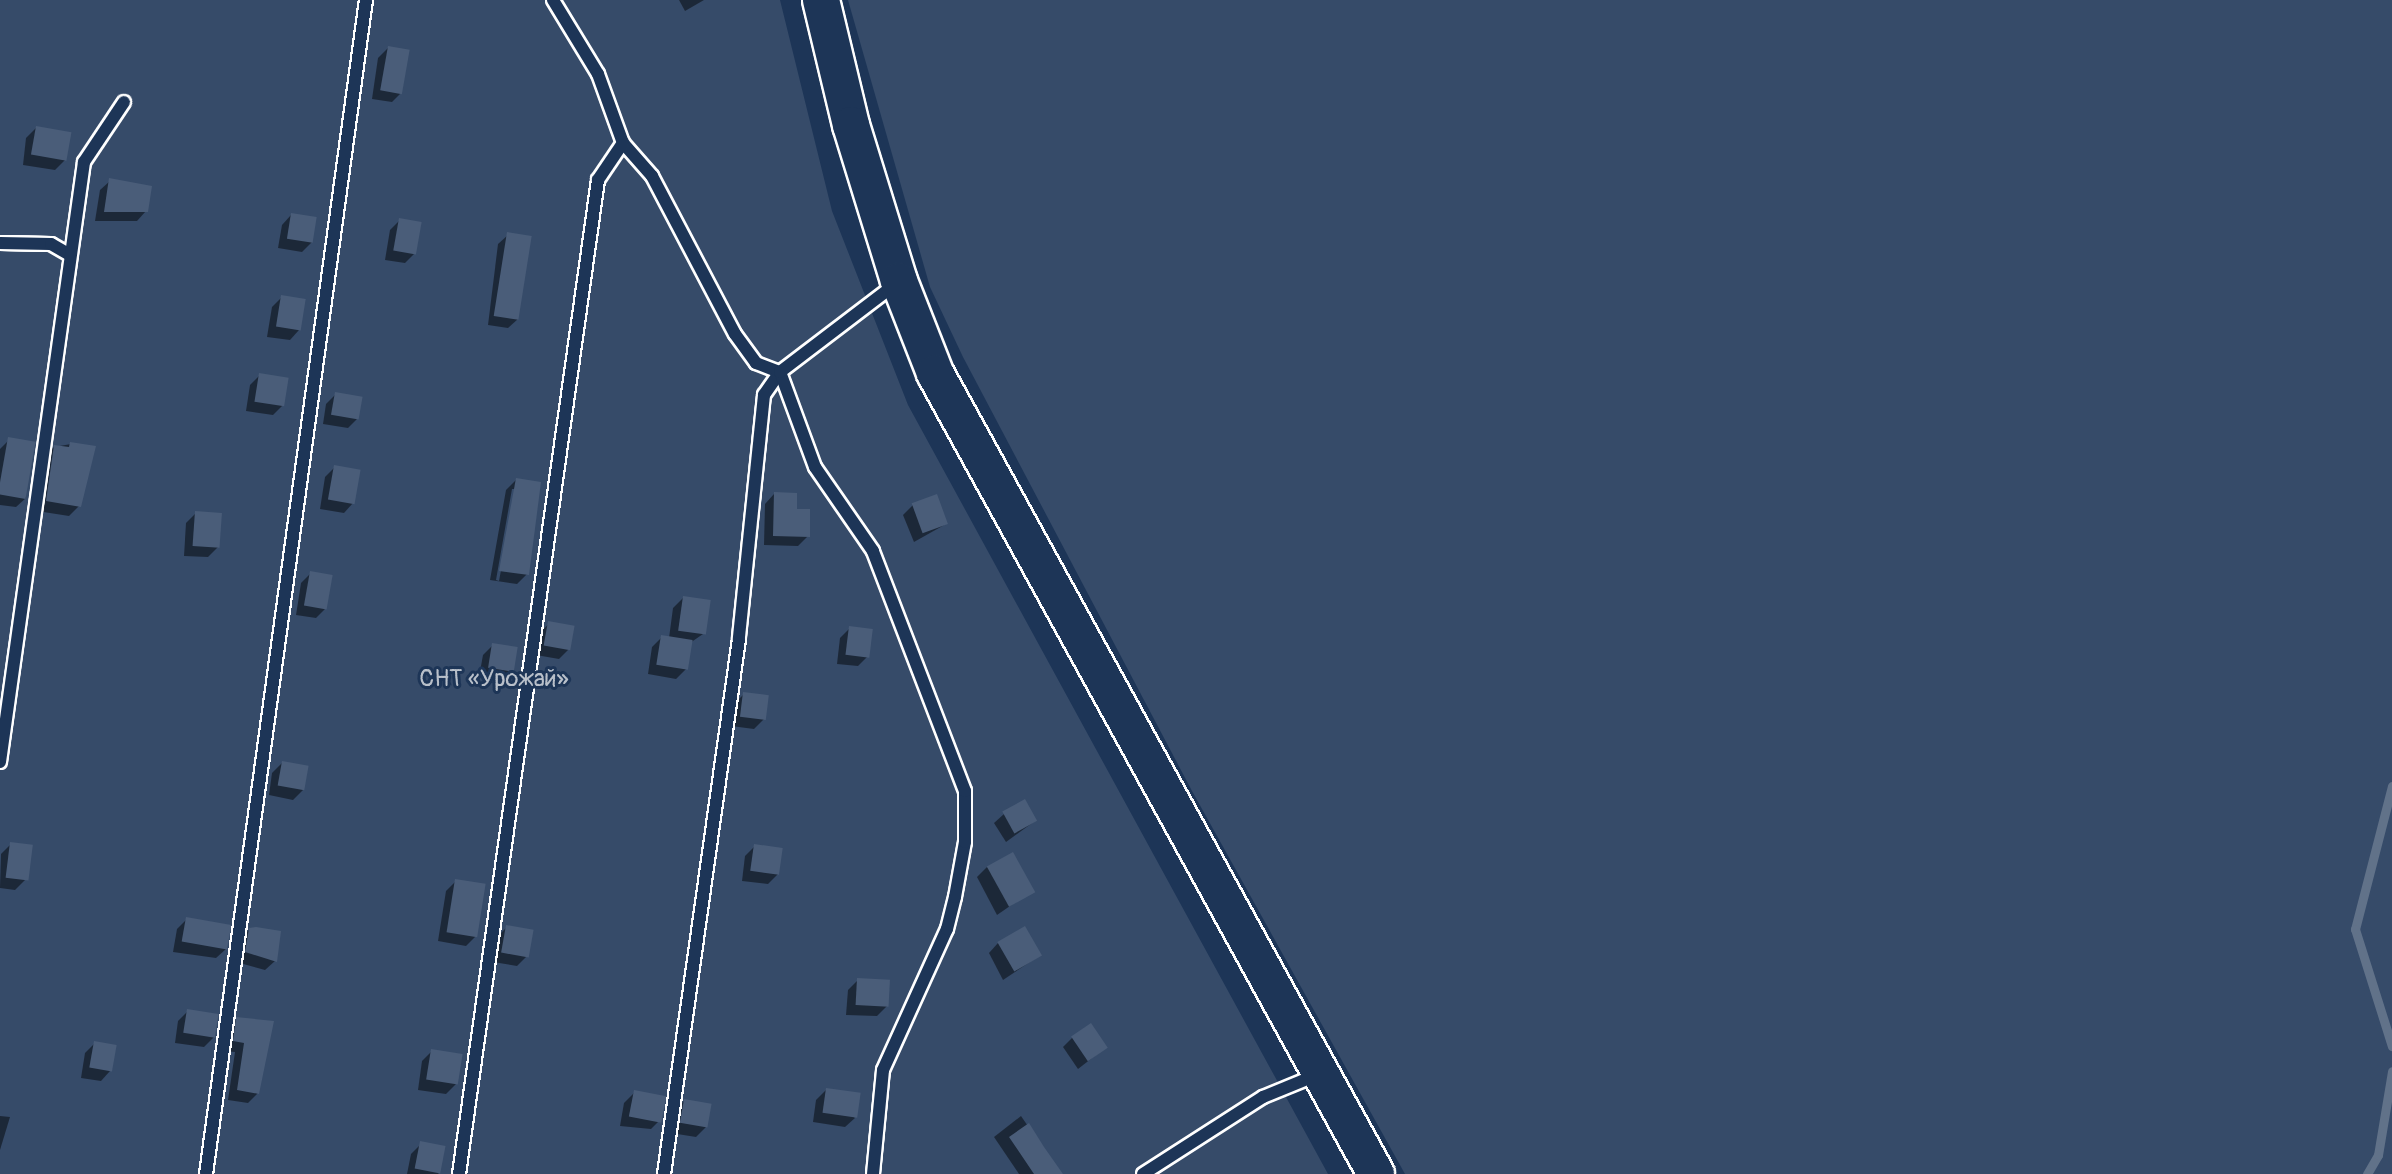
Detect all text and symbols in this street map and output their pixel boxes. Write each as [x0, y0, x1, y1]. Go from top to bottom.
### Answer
park label: СНТ «Урожай» [419, 665, 569, 693]

